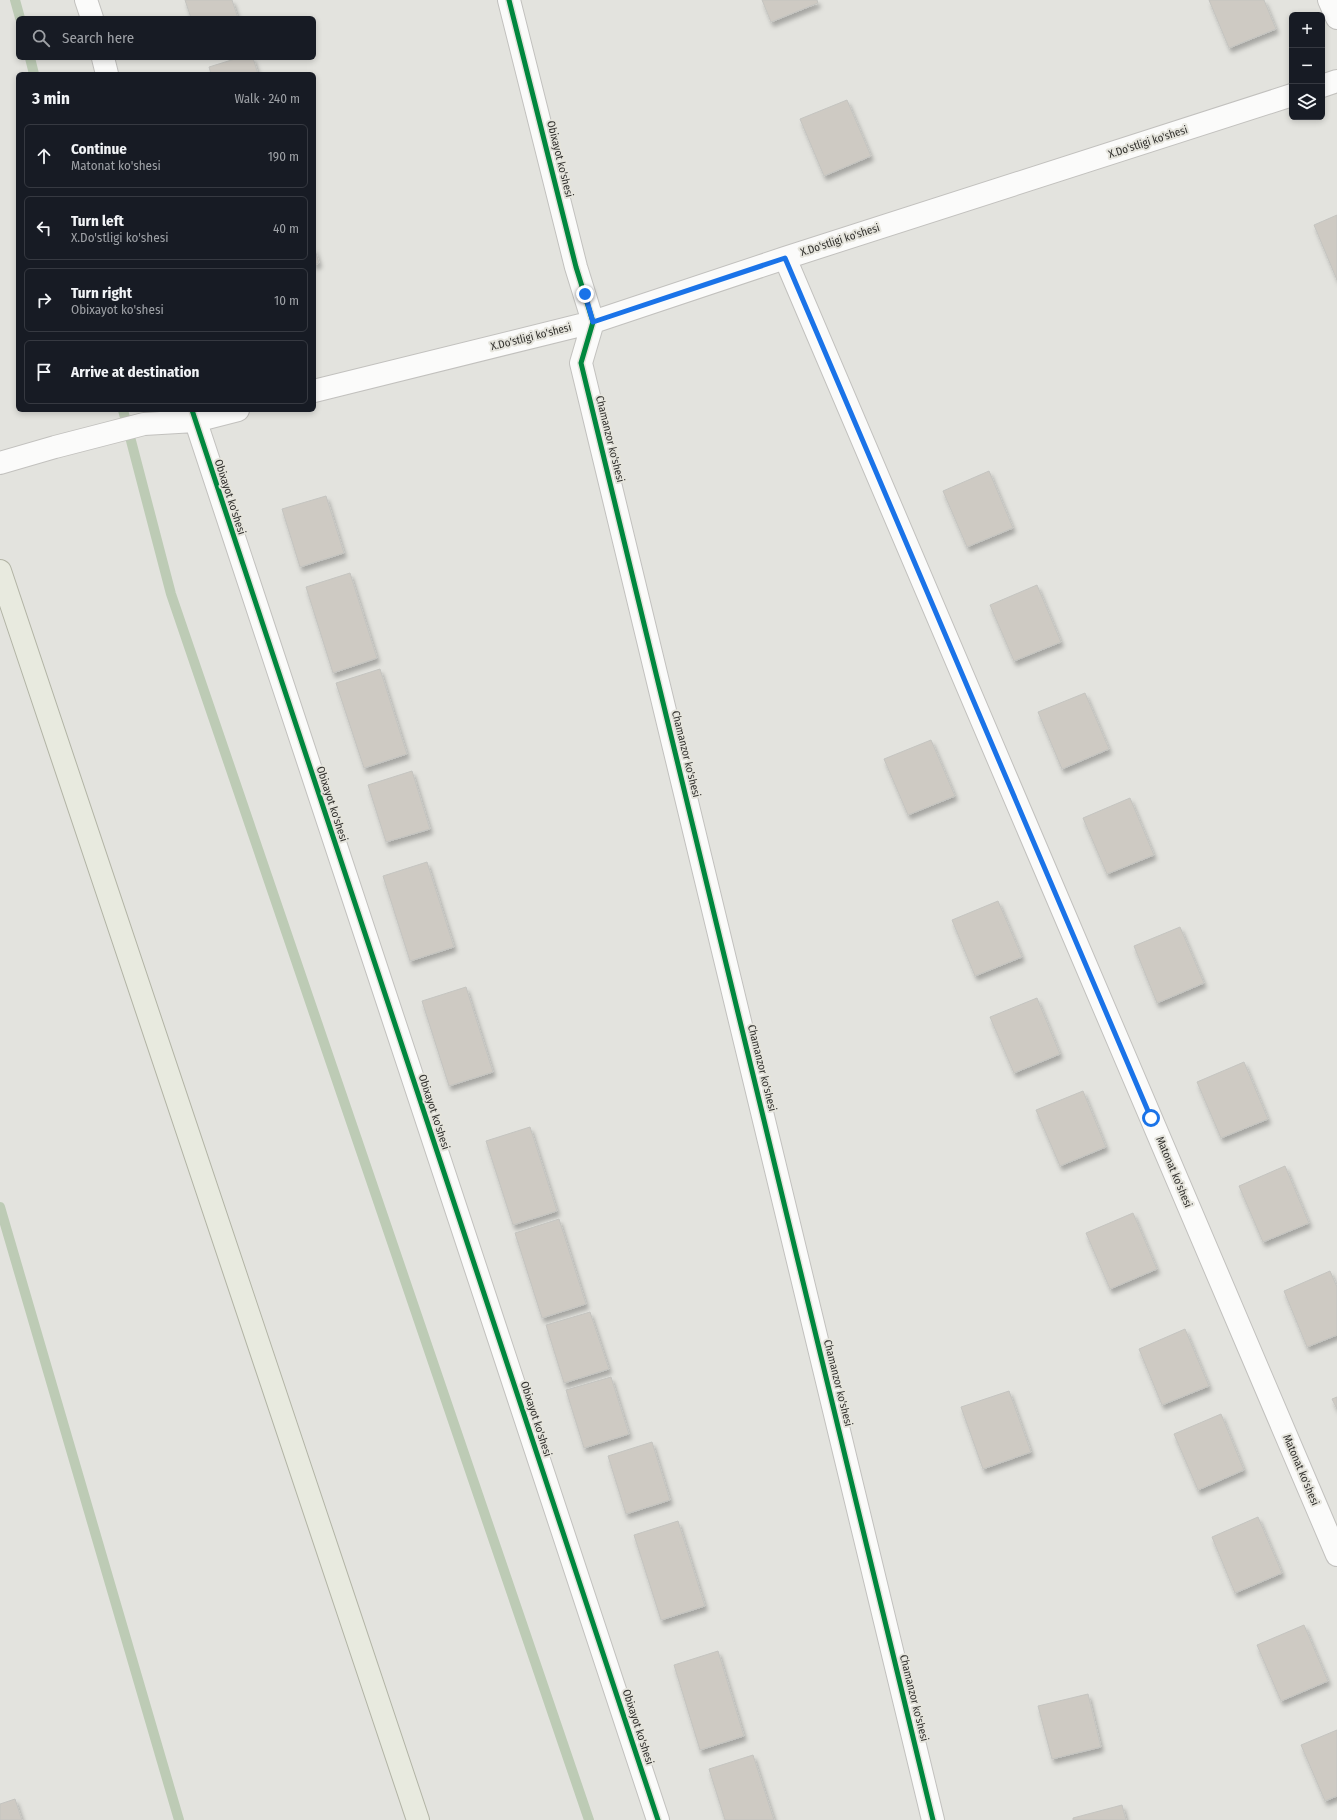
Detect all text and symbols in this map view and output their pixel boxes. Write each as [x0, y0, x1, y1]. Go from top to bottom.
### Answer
map controls [1289, 12, 1325, 120]
button: + [1289, 12, 1325, 48]
search box [16, 16, 316, 60]
icon: search [30, 27, 52, 49]
text: Search here [62, 29, 134, 47]
button: − [1289, 48, 1325, 84]
button: layers [1289, 84, 1325, 120]
text: 3 min [32, 88, 70, 109]
text: Walk · 240 m [234, 91, 300, 106]
street label: Obixayot ko'shesi [544, 119, 576, 199]
street label: X.Do'stligi ko'shesi [1107, 123, 1189, 161]
text: Continue [71, 140, 127, 158]
icon: ahead [33, 145, 55, 167]
text: 190 m [268, 149, 299, 164]
text: Matonat ko'shesi [71, 158, 161, 173]
text: Turn left [71, 212, 124, 230]
icon: left [33, 217, 55, 239]
text: 40 m [273, 221, 299, 236]
street label: X.Do'stligi ko'shesi [799, 221, 881, 259]
text: X.Do'stligi ko'shesi [71, 230, 168, 245]
text: Turn right [71, 284, 132, 302]
route end [576, 285, 594, 303]
icon: right [33, 289, 55, 311]
text: 10 m [274, 293, 299, 308]
text: Obixayot ko'shesi [71, 302, 164, 317]
street label: X.Do'stligi ko'shesi [489, 321, 573, 353]
icon: arrive [33, 361, 55, 383]
text: Arrive at destination [71, 363, 199, 381]
street label: Chamanzor ko'shesi [593, 394, 627, 484]
street label: Obixayot ko'shesi [212, 458, 248, 537]
street label: Chamanzor ko'shesi [669, 709, 703, 799]
street label: Obixayot ko'shesi [314, 765, 350, 844]
street label: Chamanzor ko'shesi [745, 1023, 779, 1113]
street label: Obixayot ko'shesi [416, 1073, 452, 1152]
route start [1142, 1109, 1160, 1127]
street label: Matonat ko'shesi [1153, 1134, 1195, 1210]
street label: Chamanzor ko'shesi [821, 1338, 855, 1428]
street label: Obixayot ko'shesi [518, 1380, 554, 1459]
street label: Matonat ko'shesi [1280, 1432, 1322, 1508]
street label: Chamanzor ko'shesi [897, 1653, 931, 1743]
street label: Obixayot ko'shesi [620, 1688, 656, 1767]

